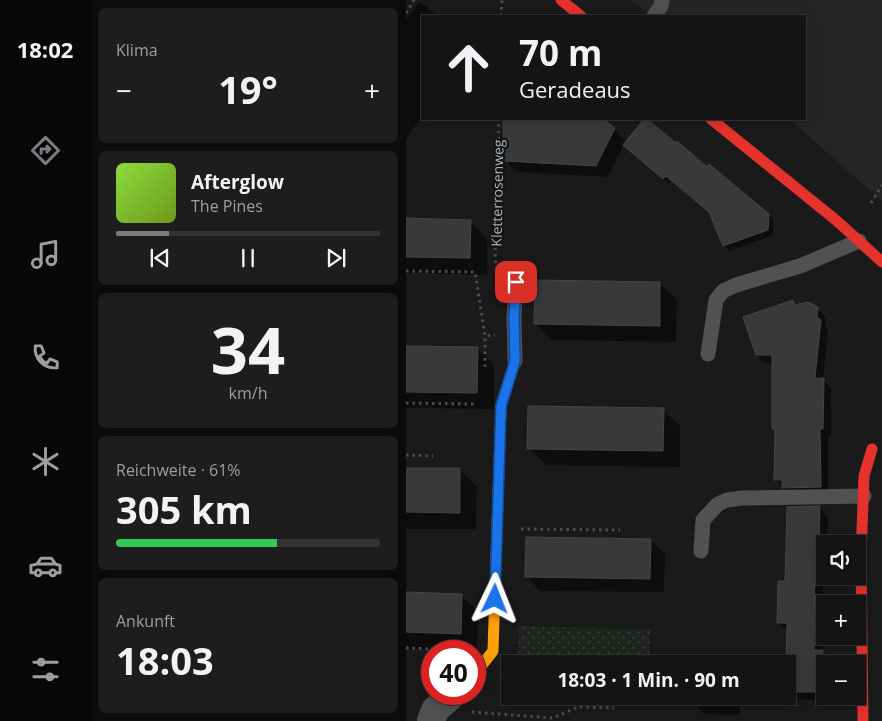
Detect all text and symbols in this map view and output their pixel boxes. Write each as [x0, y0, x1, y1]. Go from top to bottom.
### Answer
text: 70 m [519, 29, 602, 76]
text: 18:02 [17, 34, 73, 64]
icon: ahead [436, 35, 501, 100]
text: Klima [116, 39, 158, 61]
text: 19° [218, 63, 278, 115]
text: − [116, 71, 132, 109]
text: + [364, 71, 380, 109]
text: Geradeaus [519, 74, 631, 104]
icon: directions [28, 133, 63, 168]
street label: Kletterrosenweg [487, 139, 507, 247]
text: Afterglow [191, 169, 284, 195]
text: The Pines [191, 195, 263, 217]
icon: music [28, 237, 63, 272]
icon: previous [146, 244, 174, 272]
icon: pause [234, 244, 262, 272]
icon: next [322, 244, 350, 272]
pin [495, 261, 537, 303]
icon: arrive [502, 268, 530, 296]
text: 34 [211, 305, 285, 393]
icon: phone [28, 340, 63, 375]
text: km/h [229, 382, 267, 404]
icon: climate [28, 444, 63, 479]
text: Reichweite · 61% [116, 459, 241, 481]
text: 305 km [116, 483, 252, 535]
map controls [816, 535, 866, 705]
button: sound [816, 535, 866, 585]
icon: car [28, 548, 63, 583]
position arrow [468, 572, 520, 624]
button: + [816, 595, 866, 645]
text: Ankunft [116, 610, 175, 632]
text: 18:03 [116, 634, 214, 686]
speed limit sign: 40 [421, 640, 486, 705]
icon: filters [28, 652, 63, 687]
button: − [816, 655, 866, 705]
text: 18:03 · 1 Min. · 90 m [557, 667, 740, 693]

